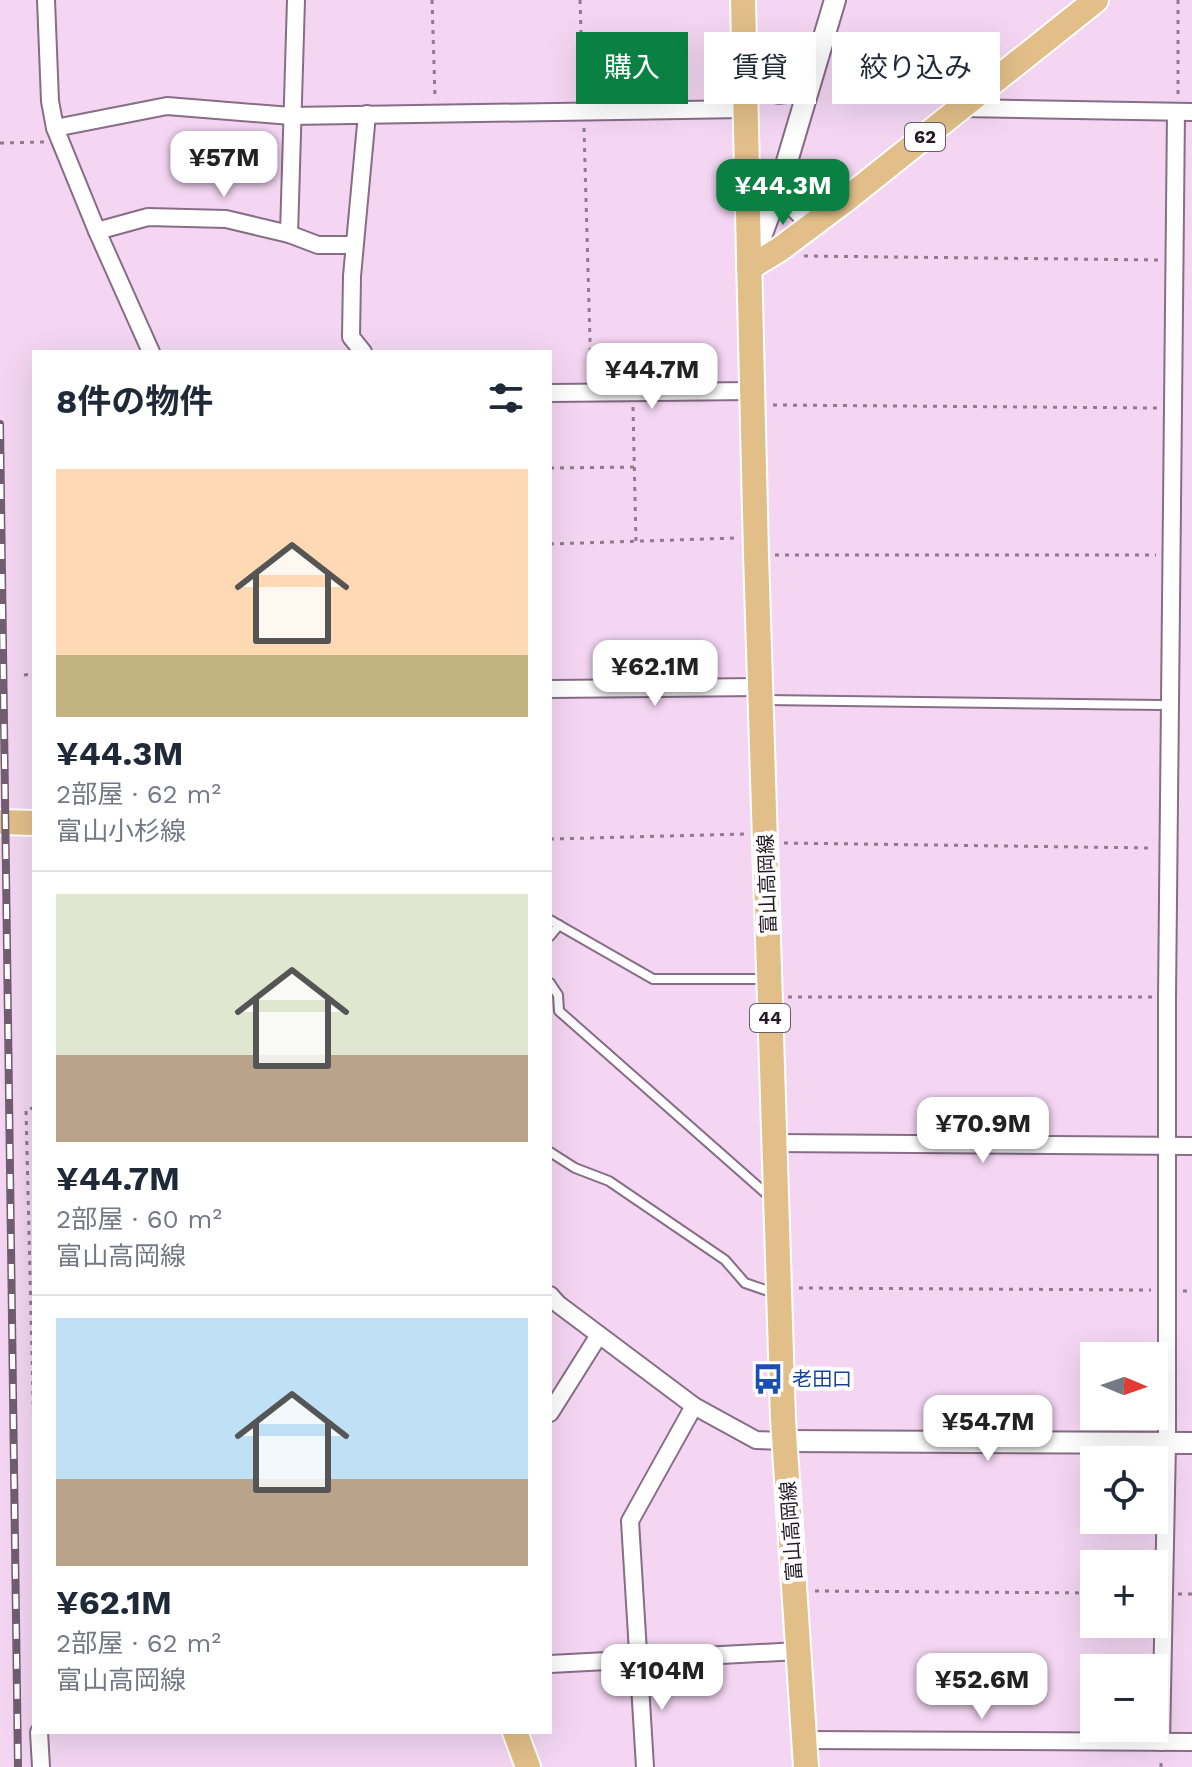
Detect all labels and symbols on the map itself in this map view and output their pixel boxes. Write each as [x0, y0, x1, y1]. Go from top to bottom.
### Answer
road number: 62 [905, 123, 945, 151]
pin: ¥57M [177, 131, 271, 199]
pin: ¥44.3M [718, 159, 848, 227]
pin: ¥44.7M [587, 343, 717, 411]
pin: ¥62.1M [590, 640, 720, 708]
street label: 富山高岡線 [753, 834, 781, 934]
road number: 44 [750, 1004, 790, 1032]
pin: ¥70.9M [918, 1097, 1048, 1165]
north arrow [1080, 1342, 1168, 1430]
bus stop icon: 老田口 [751, 1362, 785, 1396]
place label: 老田口 [792, 1367, 852, 1391]
pin: ¥54.7M [923, 1395, 1053, 1463]
street label: 富山高岡線 [776, 1480, 806, 1582]
pin: ¥104M [606, 1644, 718, 1712]
pin: ¥52.6M [917, 1653, 1047, 1721]

